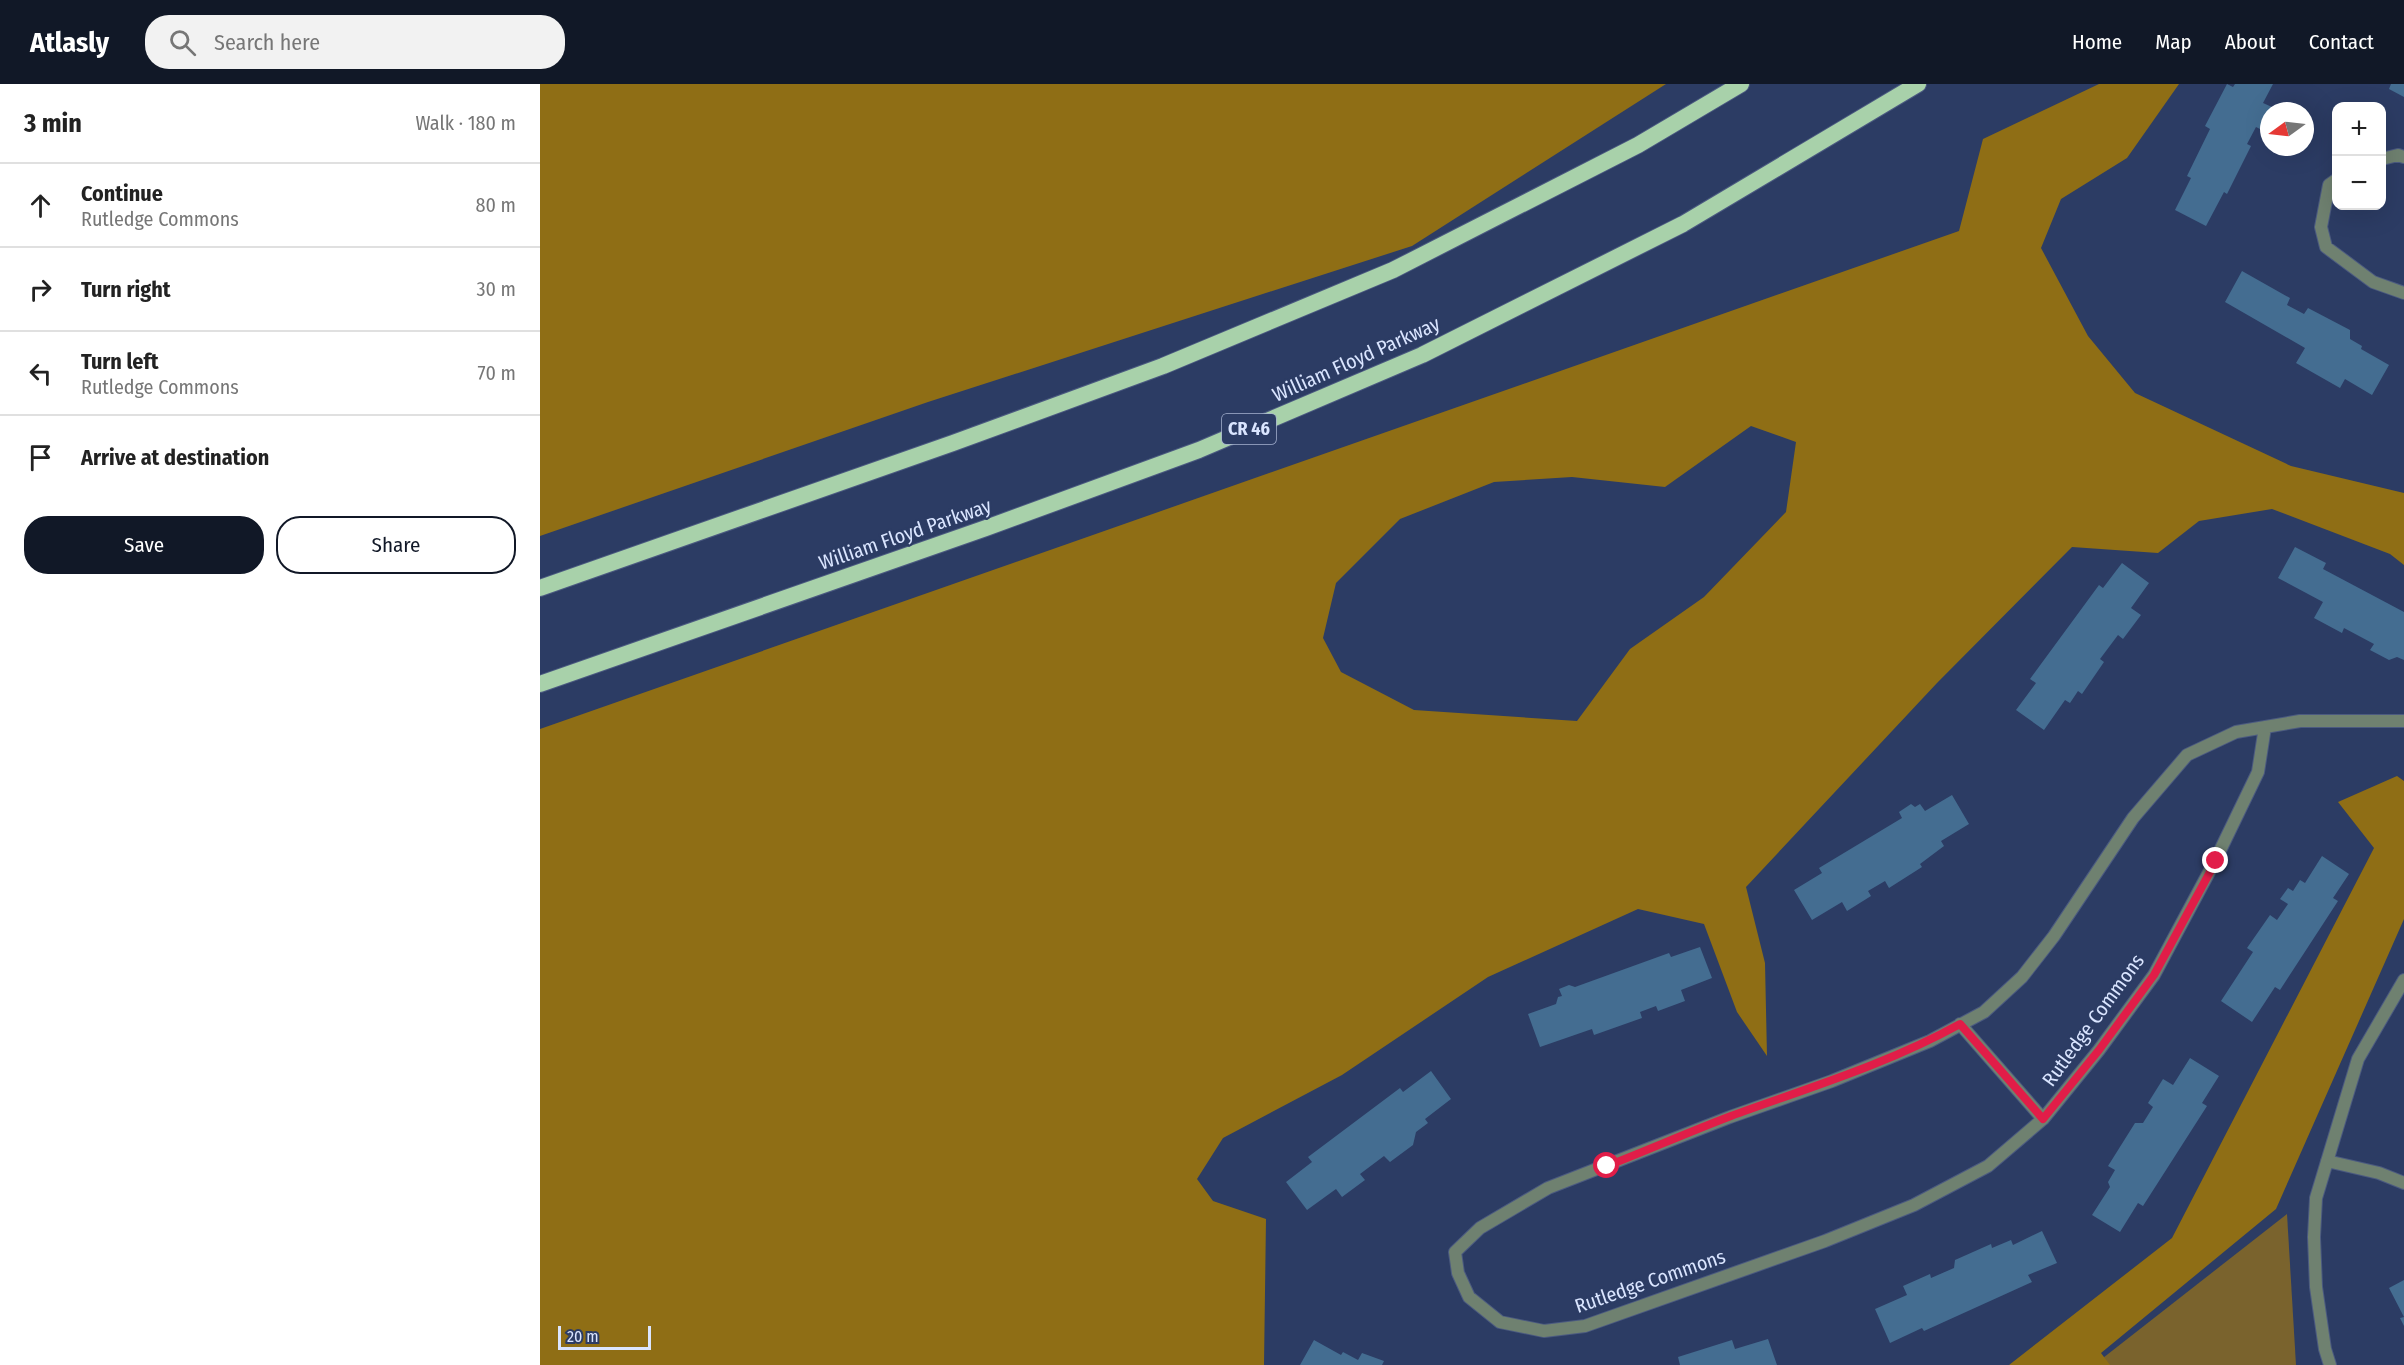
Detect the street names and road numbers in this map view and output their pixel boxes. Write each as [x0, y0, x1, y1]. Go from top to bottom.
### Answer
street label: William Floyd Parkway [1269, 311, 1443, 407]
road number: CR 46 [1222, 414, 1276, 444]
street label: William Floyd Parkway [816, 493, 994, 575]
street label: Rutledge Commons [2037, 949, 2149, 1091]
street label: Rutledge Commons [1572, 1244, 1728, 1318]

